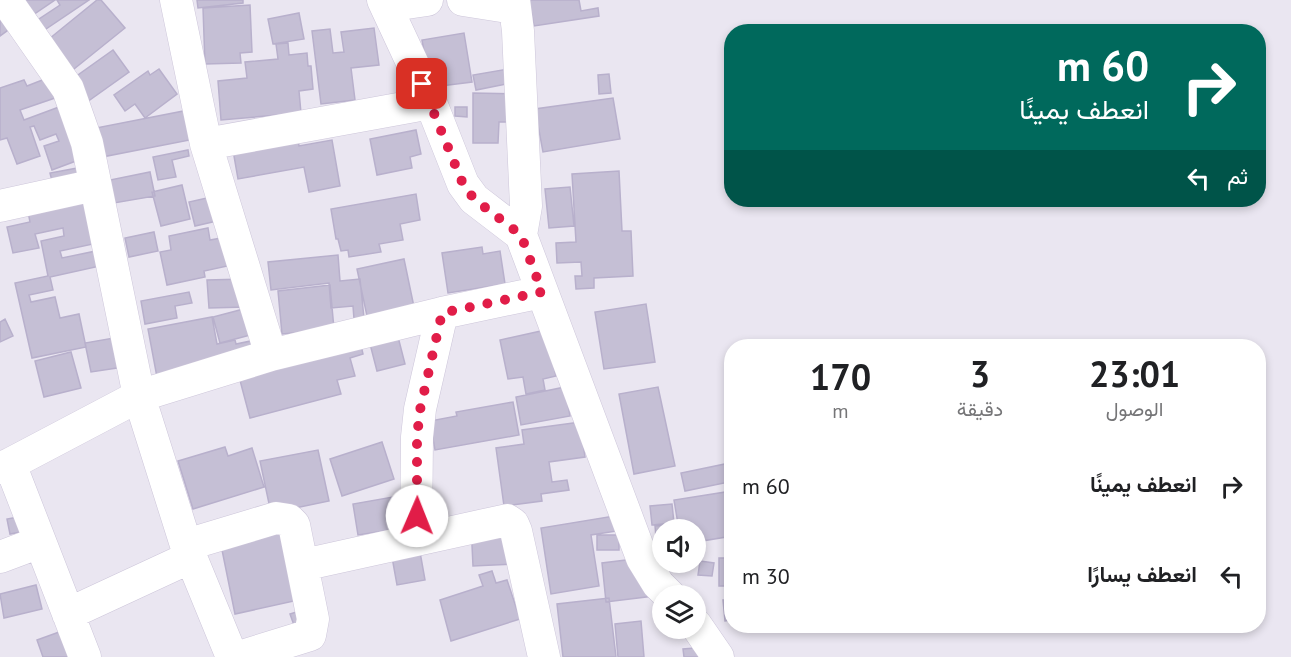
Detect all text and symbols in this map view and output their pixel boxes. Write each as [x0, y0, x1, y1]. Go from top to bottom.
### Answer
text: 60 m [1057, 38, 1149, 93]
icon: right [1170, 48, 1248, 126]
pin [396, 58, 447, 109]
icon: arrive [405, 67, 438, 100]
text: انعطف يمينًا [1019, 92, 1149, 126]
icon: left [1182, 162, 1215, 195]
text: ثم [1227, 162, 1248, 190]
text: 3 [970, 350, 990, 397]
text: 23:01 [1089, 350, 1180, 397]
text: 170 [810, 353, 871, 400]
text: دقيقة [957, 396, 1003, 422]
text: الوصول [1106, 396, 1163, 422]
text: m [832, 398, 849, 424]
text: انعطف يمينًا [1090, 470, 1197, 498]
icon: right [1215, 470, 1248, 503]
text: 60 m [742, 472, 790, 500]
position arrow [385, 484, 449, 548]
map controls [652, 519, 706, 639]
button: sound [652, 519, 706, 573]
text: انعطف يسارًا [1087, 560, 1197, 588]
icon: left [1215, 560, 1248, 593]
text: 30 m [742, 562, 790, 590]
button: layers [652, 585, 706, 639]

